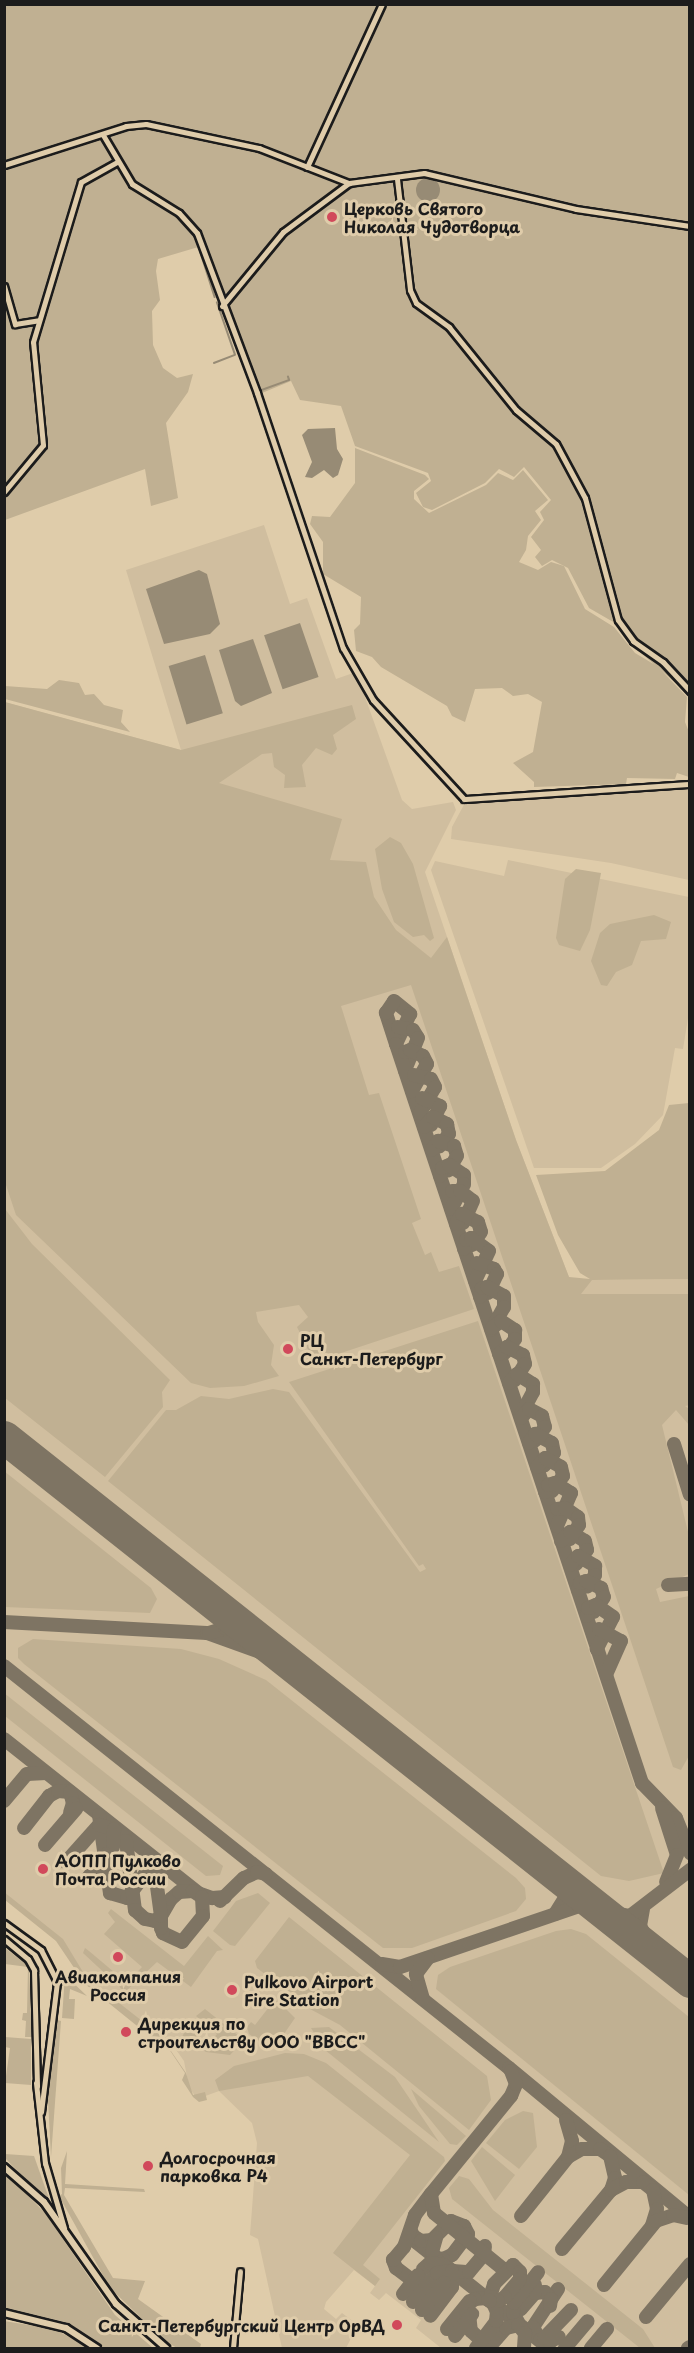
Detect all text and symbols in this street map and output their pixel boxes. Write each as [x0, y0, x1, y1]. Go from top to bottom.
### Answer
place label: Церковь Святого Николая Чудотворца [344, 198, 520, 236]
marker: Церковь Святого Николая Чудотворца [325, 210, 339, 224]
place label: РЦ Санкт-Петербург [300, 1330, 443, 1368]
marker: РЦ Санкт-Петербург [281, 1342, 295, 1356]
place label: АОПП Пулково Почта России [55, 1850, 179, 1888]
marker: АОПП Пулково Почта России [36, 1862, 50, 1876]
marker: Авиакомпания Россия [111, 1950, 125, 1964]
place label: Авиакомпания Россия [55, 1966, 181, 2004]
place label: Pulkovo Airport Fire Station [244, 1971, 375, 2009]
marker: Pulkovo Airport Fire Station [225, 1983, 239, 1997]
place label: Дирекция по строительству ООО "ВВСС" [138, 2013, 366, 2051]
marker: Дирекция по строительству ООО "ВВСС" [119, 2025, 133, 2039]
place label: Долгосрочная парковка P4 [160, 2147, 276, 2185]
marker: Долгосрочная парковка P4 [141, 2159, 155, 2173]
place label: Санкт-Петербургский Центр ОрВД [97, 2315, 385, 2335]
marker: Санкт-Петербургский Центр ОрВД [390, 2318, 404, 2332]

